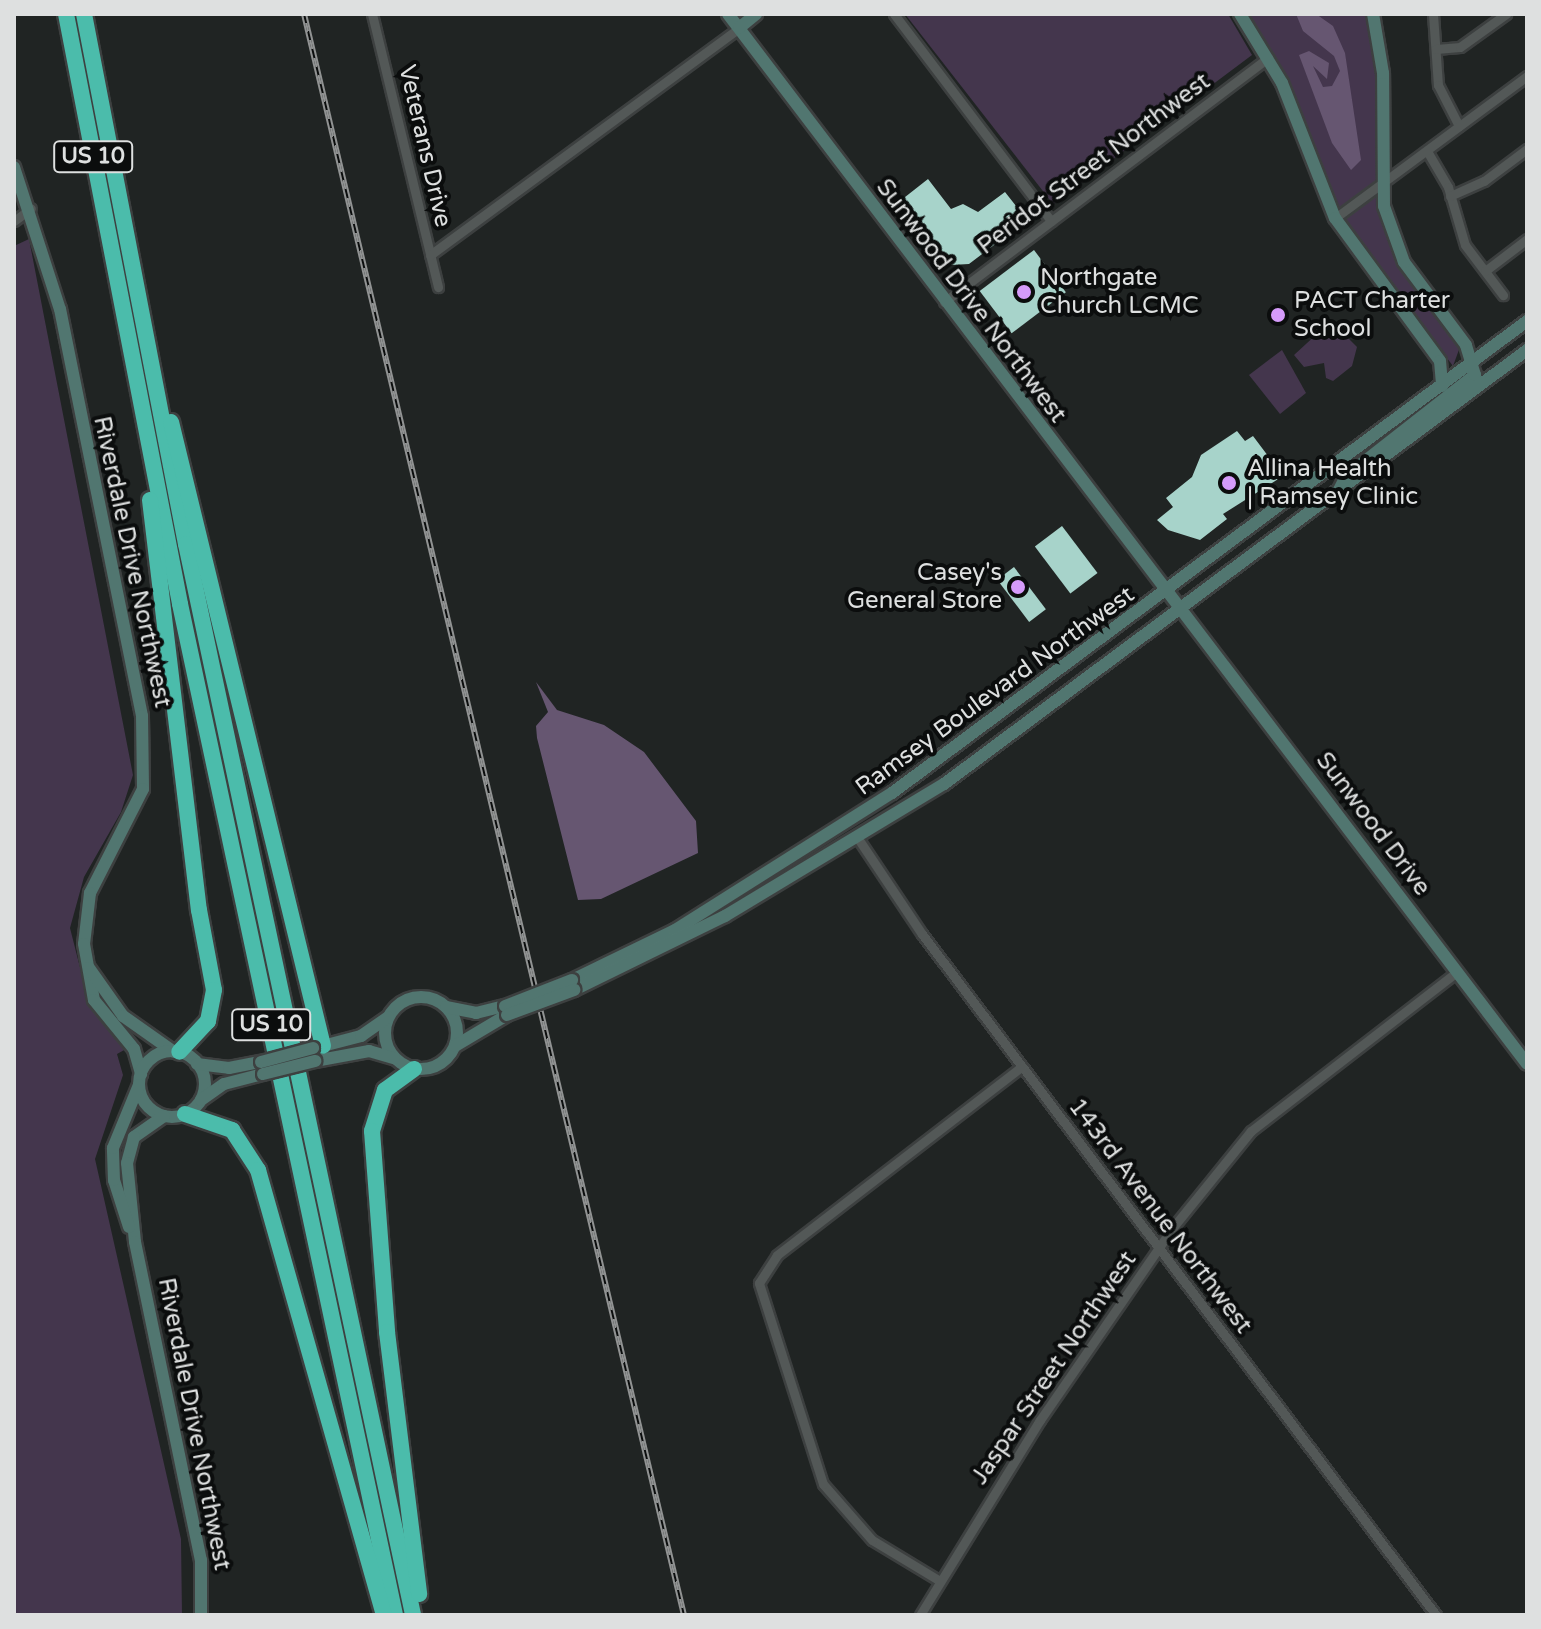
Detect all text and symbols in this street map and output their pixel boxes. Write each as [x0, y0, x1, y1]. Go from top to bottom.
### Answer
street label: Veterans Drive [392, 62, 458, 230]
street label: Peridot Street Northwest [972, 67, 1216, 261]
road number: US 10 [53, 139, 133, 175]
street label: Sunwood Drive Northwest [870, 173, 1072, 429]
place label: Northgate Church LCMC [1040, 264, 1199, 320]
marker: Northgate Church LCMC [1015, 283, 1033, 301]
place label: PACT Charter School [1294, 287, 1450, 343]
marker: PACT Charter School [1269, 306, 1287, 324]
street label: Riverdale Drive Northwest [87, 414, 177, 710]
place label: Allina Health | Ramsey Clinic [1247, 455, 1418, 511]
marker: Allina Health | Ramsey Clinic [1218, 472, 1240, 494]
place label: Casey's General Store [847, 559, 1002, 615]
marker: Casey's General Store [1009, 578, 1027, 596]
street label: Ramsey Boulevard Northwest [850, 580, 1140, 802]
street label: Sunwood Drive [1310, 747, 1436, 901]
road number: US 10 [231, 1007, 311, 1043]
street label: 143rd Avenue Northwest [1062, 1093, 1258, 1339]
street label: Jaspar Street Northwest [965, 1246, 1143, 1490]
street label: Riverdale Drive Northwest [152, 1275, 236, 1573]

